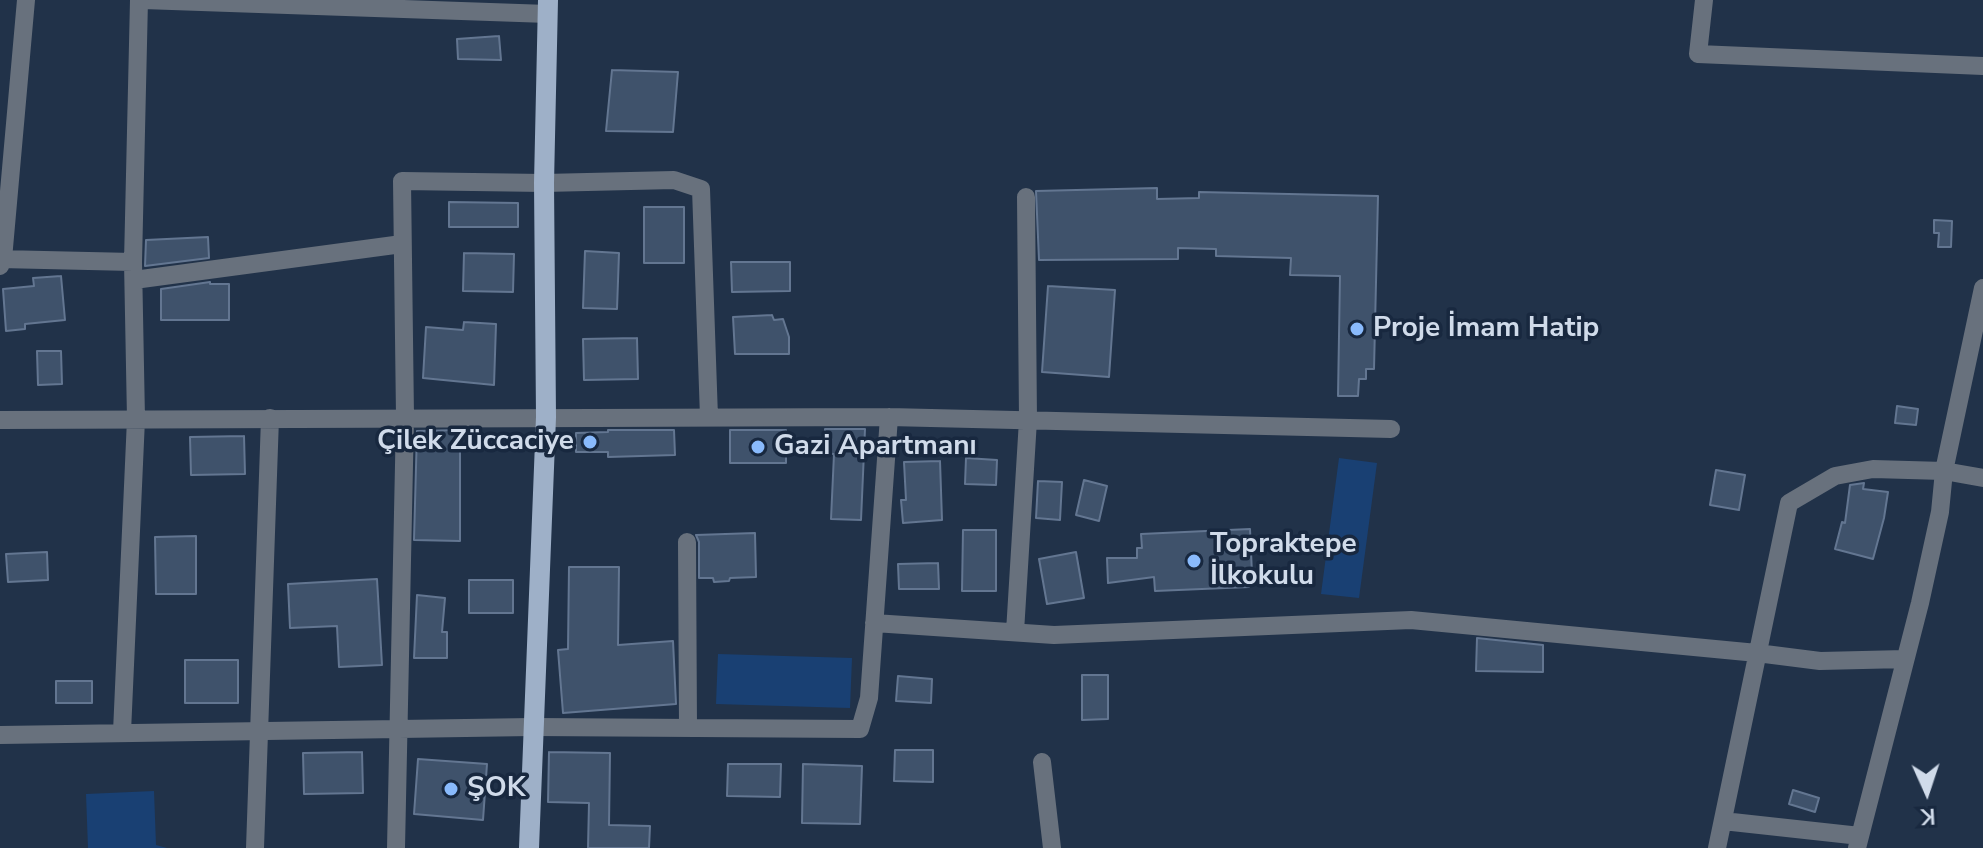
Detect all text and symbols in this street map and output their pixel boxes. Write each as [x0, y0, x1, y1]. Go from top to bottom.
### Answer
place label: Proje İmam Hatip [1373, 312, 1599, 346]
marker: Proje İmam Hatip [1348, 320, 1366, 338]
place label: Çilek Züccaciye [377, 425, 574, 459]
place label: Gazi Apartmanı [774, 430, 977, 464]
marker: Çilek Züccaciye [581, 433, 599, 451]
marker: Gazi Apartmanı [749, 438, 767, 456]
place label: Topraktepe İlkokulu [1210, 528, 1357, 594]
marker: Topraktepe İlkokulu [1185, 552, 1203, 570]
north arrow [1887, 752, 1967, 832]
place label: ŞOK [467, 772, 525, 806]
marker: ŞOK [442, 780, 460, 798]
text: K [1920, 801, 1936, 831]

